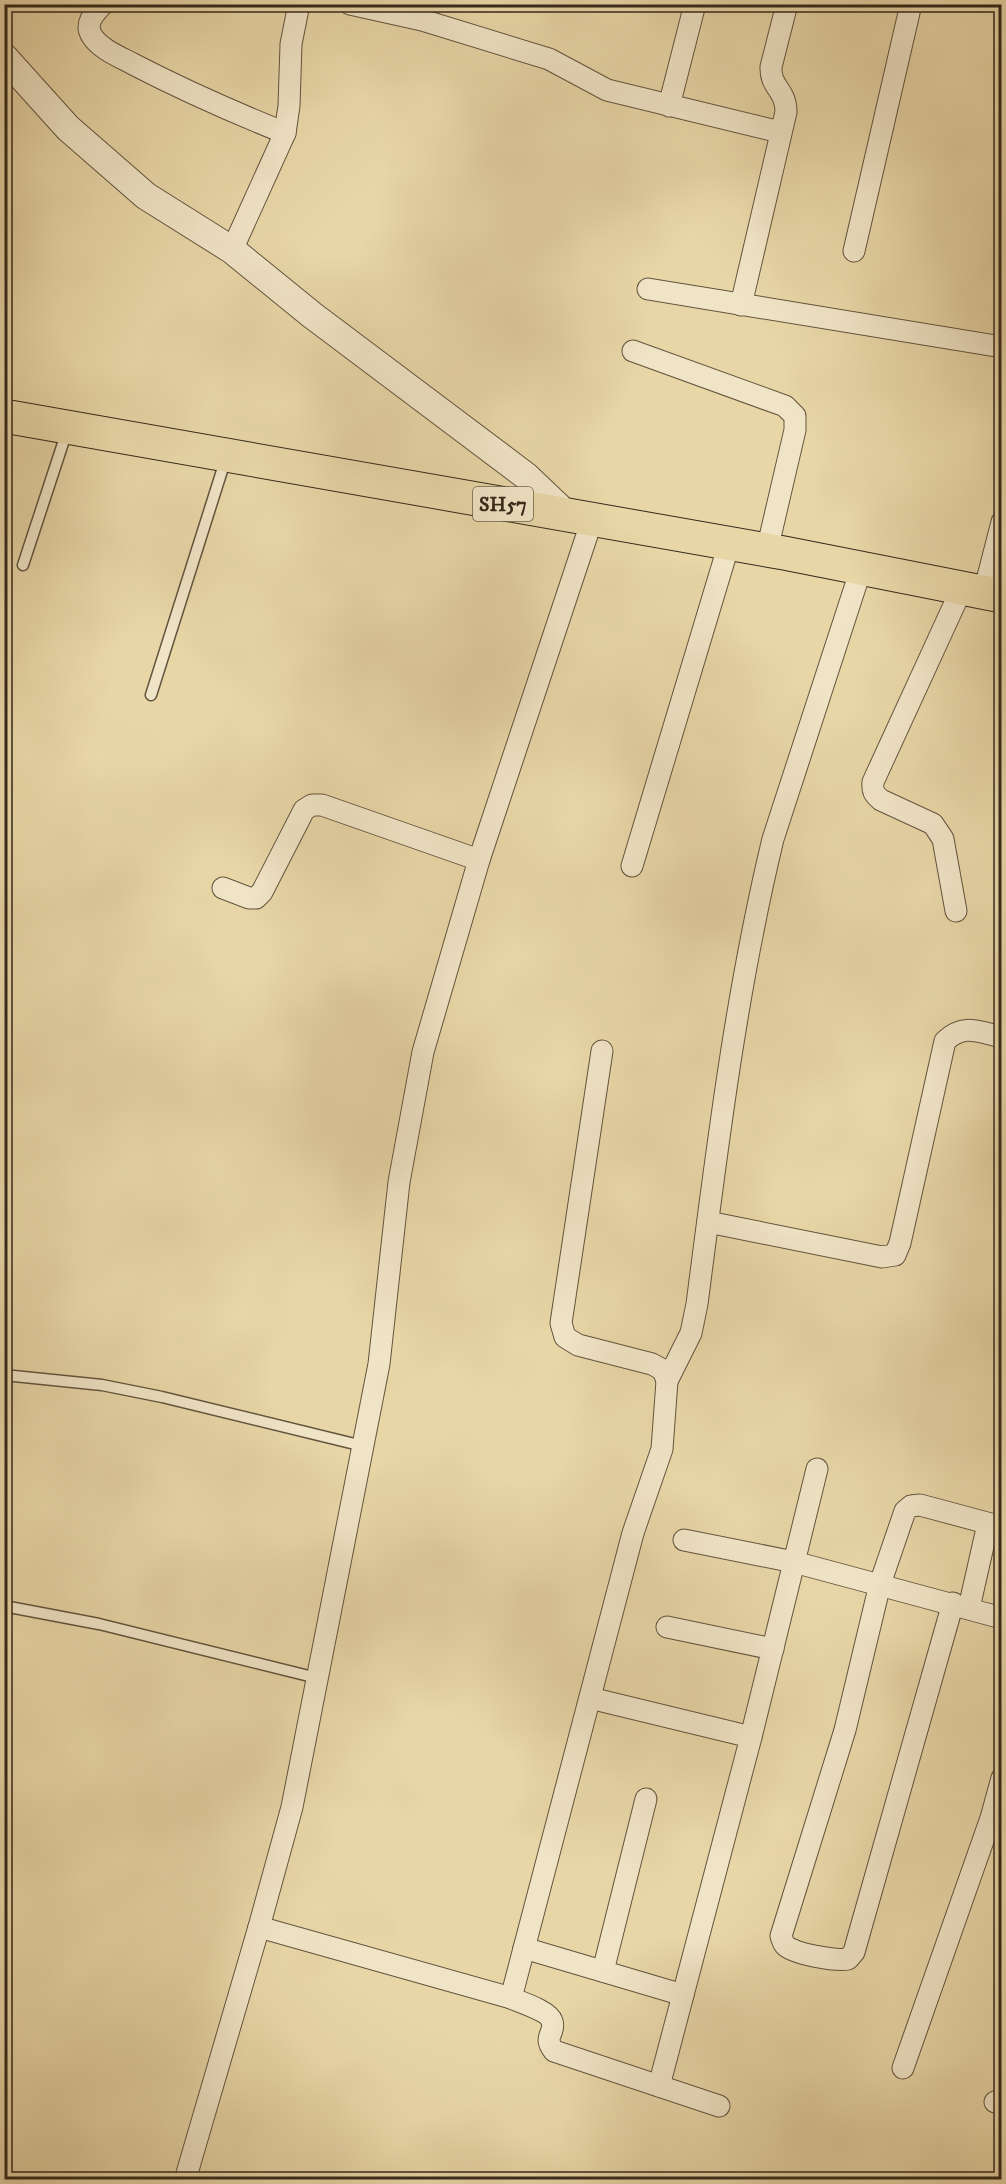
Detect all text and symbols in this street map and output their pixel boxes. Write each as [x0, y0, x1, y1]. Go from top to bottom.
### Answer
road number: SH57 [473, 487, 533, 521]

